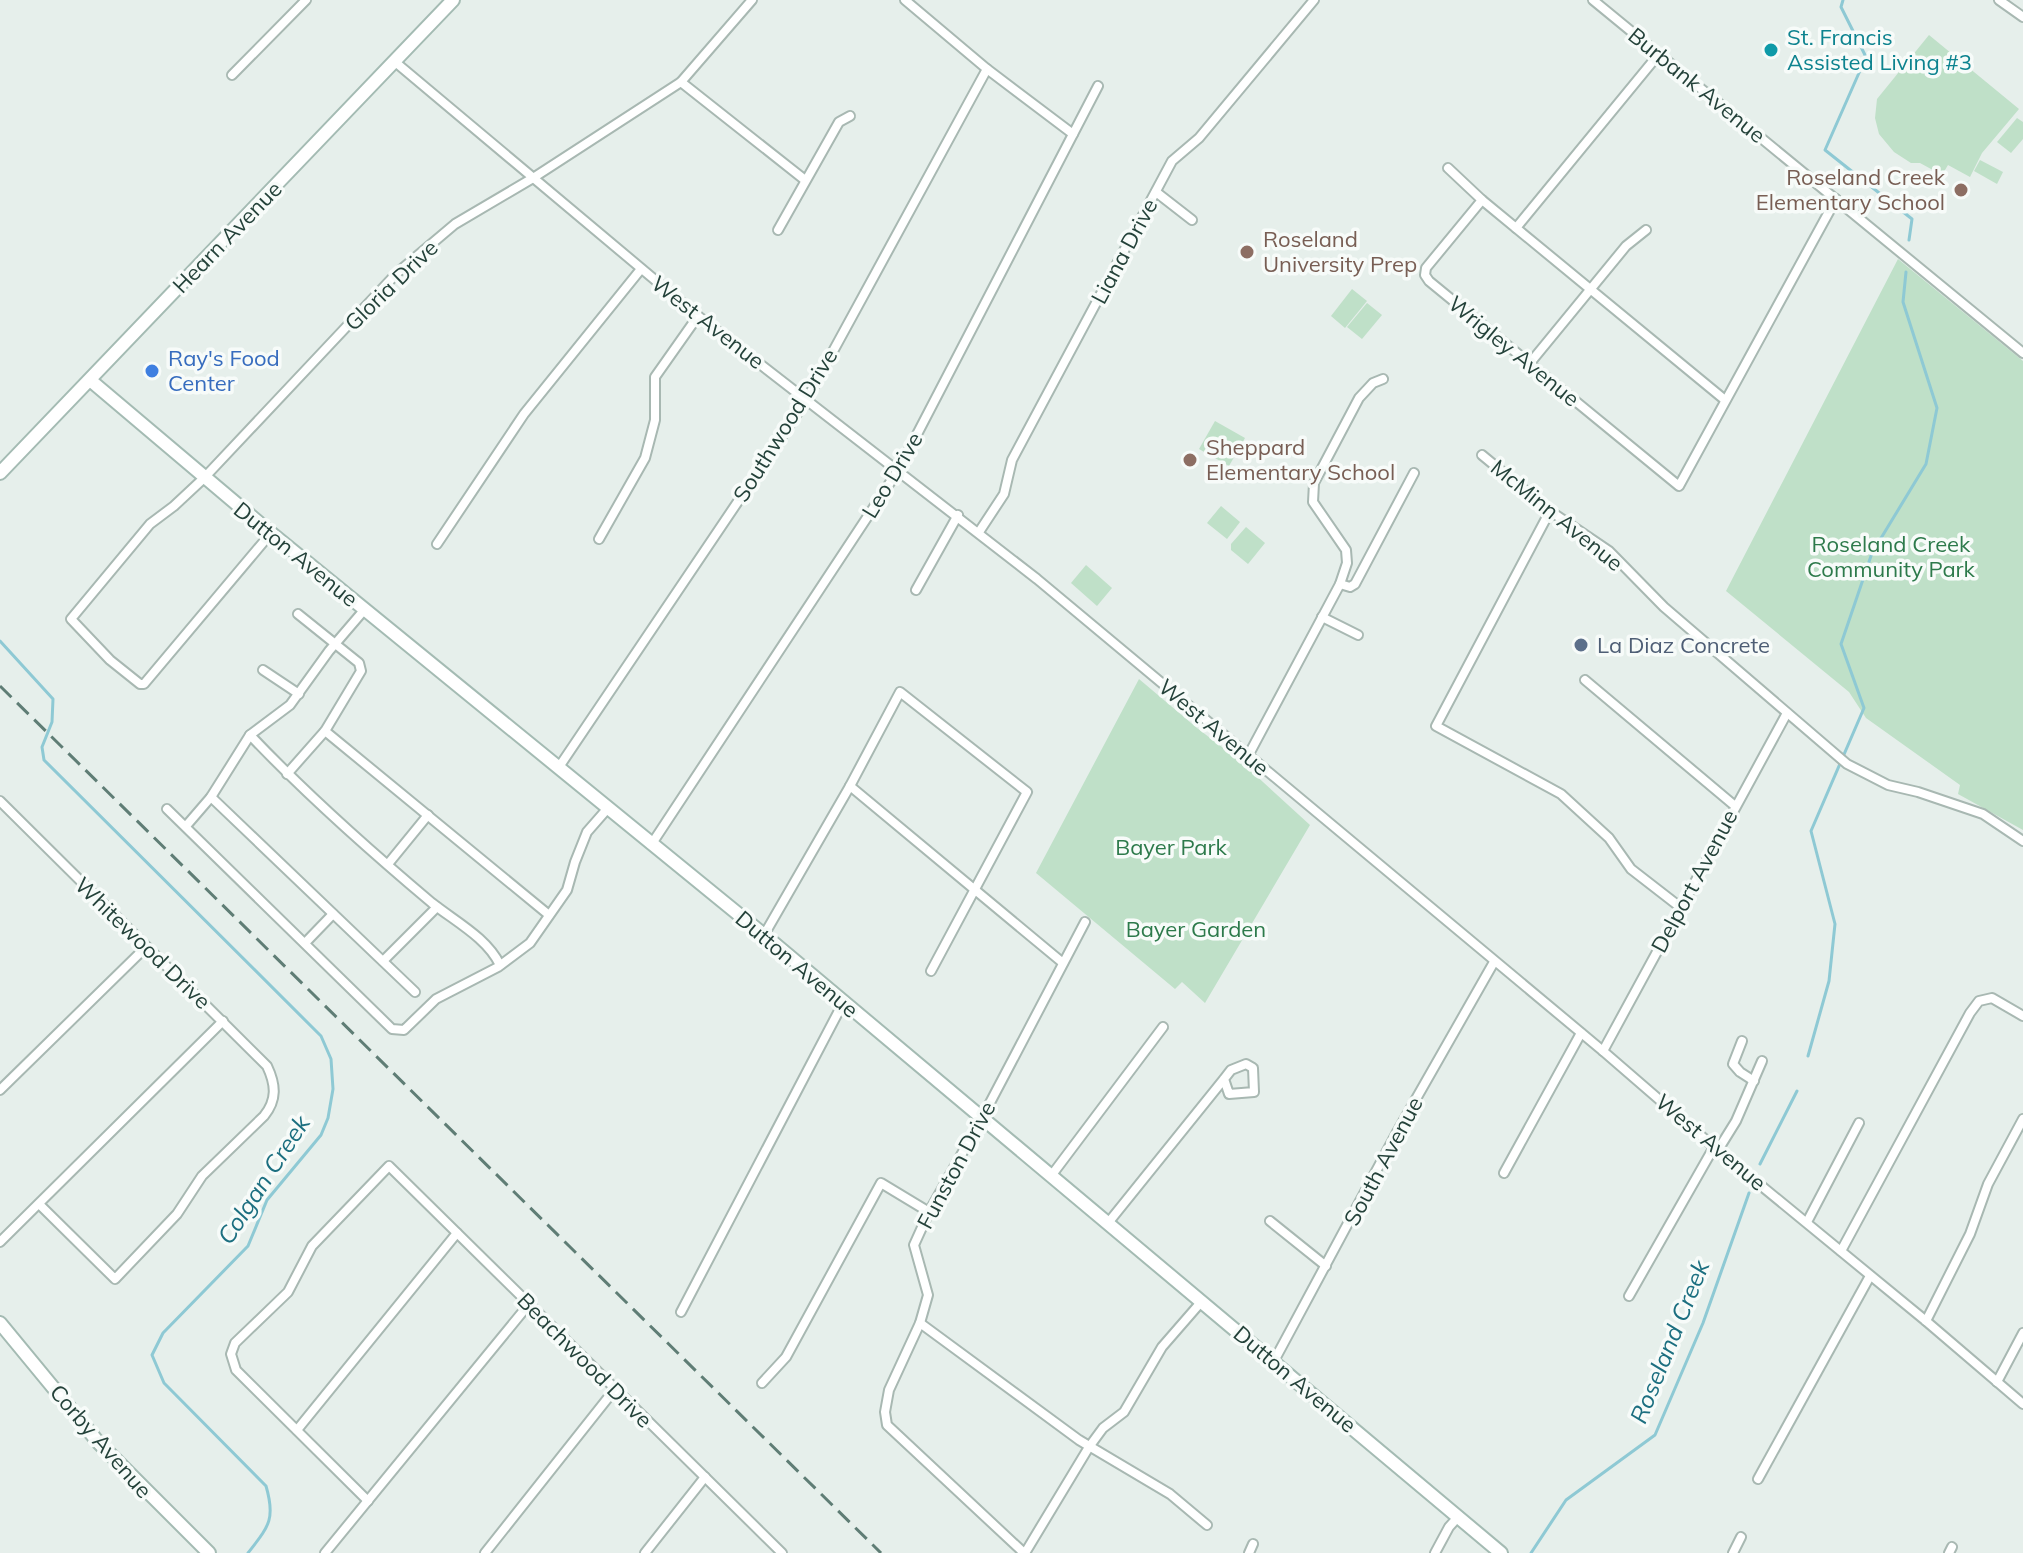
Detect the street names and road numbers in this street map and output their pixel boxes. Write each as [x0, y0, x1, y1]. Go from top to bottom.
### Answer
street label: Burbank Avenue [1623, 21, 1771, 149]
street label: Hearn Avenue [166, 175, 288, 299]
street label: Liana Drive [1085, 193, 1163, 309]
street label: Gloria Drive [338, 234, 444, 336]
street label: West Avenue [646, 269, 770, 375]
street label: Wrigley Avenue [1443, 290, 1585, 412]
street label: Southwood Drive [727, 343, 843, 507]
street label: Leo Drive [855, 427, 929, 523]
street label: McMinn Avenue [1485, 453, 1629, 577]
street label: Dutton Avenue [228, 495, 364, 613]
street label: West Avenue [1153, 673, 1275, 781]
street label: Delport Avenue [1645, 805, 1743, 957]
street label: Whitewood Drive [69, 871, 217, 1015]
street label: Dutton Avenue [730, 904, 864, 1024]
street label: West Avenue [1650, 1088, 1772, 1196]
street label: South Avenue [1337, 1092, 1429, 1230]
street label: Funston Drive [911, 1096, 1001, 1234]
street label: Beachwood Drive [511, 1286, 659, 1434]
street label: Dutton Avenue [1228, 1319, 1362, 1439]
street label: Corby Avenue [44, 1378, 158, 1504]

